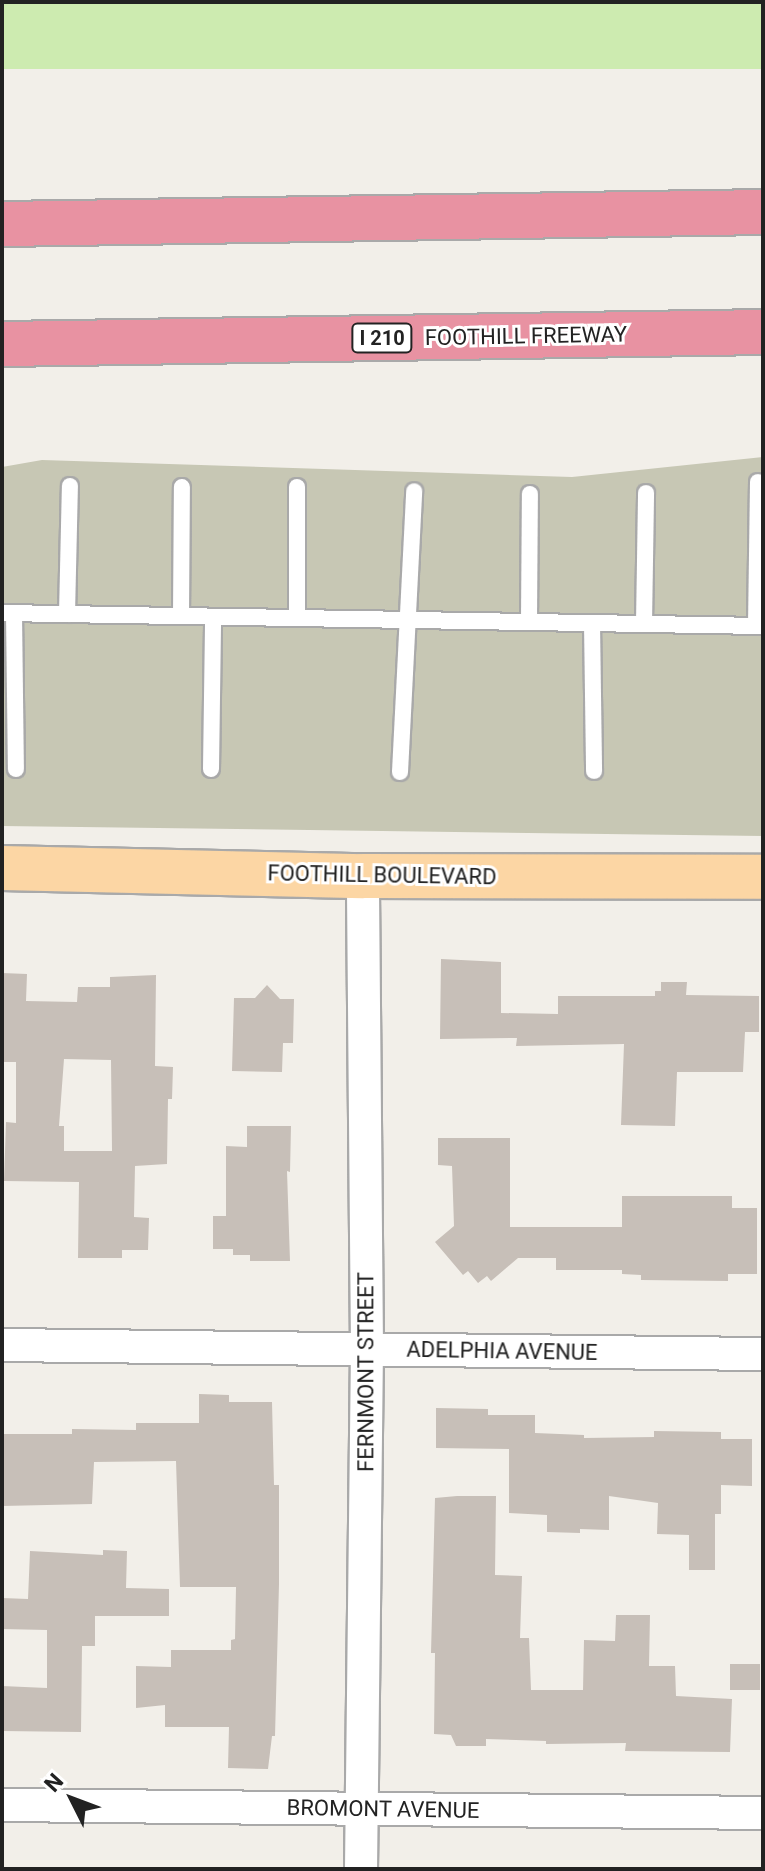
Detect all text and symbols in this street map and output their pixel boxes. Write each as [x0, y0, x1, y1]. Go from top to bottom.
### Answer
street label: FOOTHILL FREEWAY [425, 321, 627, 351]
road number: I 210 [350, 322, 414, 354]
street label: FOOTHILL BOULEVARD [267, 860, 497, 890]
street label: FERNMONT STREET [353, 1272, 379, 1472]
street label: ADELPHIA AVENUE [406, 1336, 598, 1366]
north arrow [32, 1759, 112, 1839]
text: N [39, 1768, 68, 1797]
street label: BROMONT AVENUE [286, 1794, 480, 1824]

